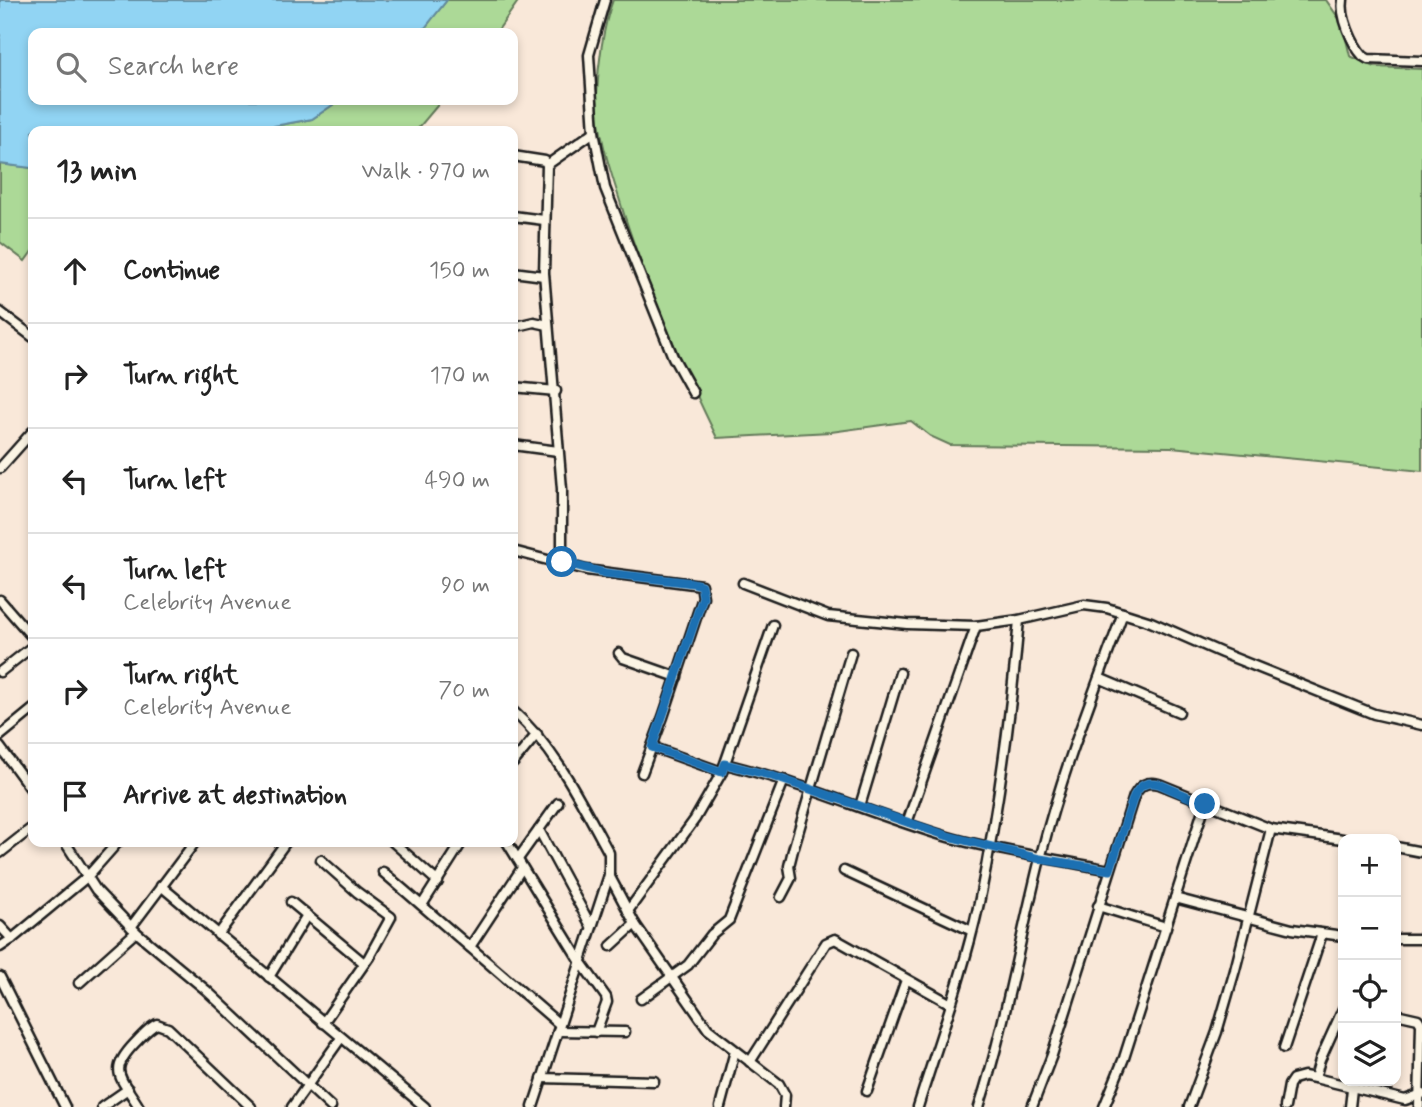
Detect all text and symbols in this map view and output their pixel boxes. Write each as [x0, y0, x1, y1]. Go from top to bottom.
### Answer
search box [28, 28, 518, 105]
icon: search [52, 48, 90, 86]
text: Search here [108, 50, 239, 84]
text: 13 min [56, 152, 138, 191]
text: Walk · 970 m [361, 157, 490, 187]
icon: ahead [56, 252, 94, 290]
text: Continue [123, 254, 220, 288]
text: 150 m [429, 256, 490, 286]
icon: right [56, 357, 94, 395]
text: Turn right [123, 359, 239, 393]
text: 170 m [430, 361, 490, 391]
icon: left [56, 462, 94, 500]
text: Turn left [123, 464, 227, 498]
text: 490 m [425, 466, 490, 496]
route start [546, 546, 577, 577]
text: Turn left [123, 554, 227, 588]
icon: left [56, 567, 94, 605]
text: 90 m [441, 571, 490, 601]
text: Celebrity Avenue [123, 588, 292, 618]
text: Turn right [123, 659, 239, 693]
icon: right [56, 672, 94, 710]
text: 70 m [438, 676, 490, 706]
text: Celebrity Avenue [123, 693, 292, 723]
icon: arrive [56, 777, 94, 815]
text: Arrive at destination [123, 779, 347, 813]
route end [1189, 788, 1220, 819]
map controls [1338, 834, 1401, 1086]
button: + [1338, 834, 1401, 897]
button: − [1338, 897, 1401, 960]
button: locate [1338, 960, 1401, 1023]
button: layers [1338, 1023, 1401, 1086]

